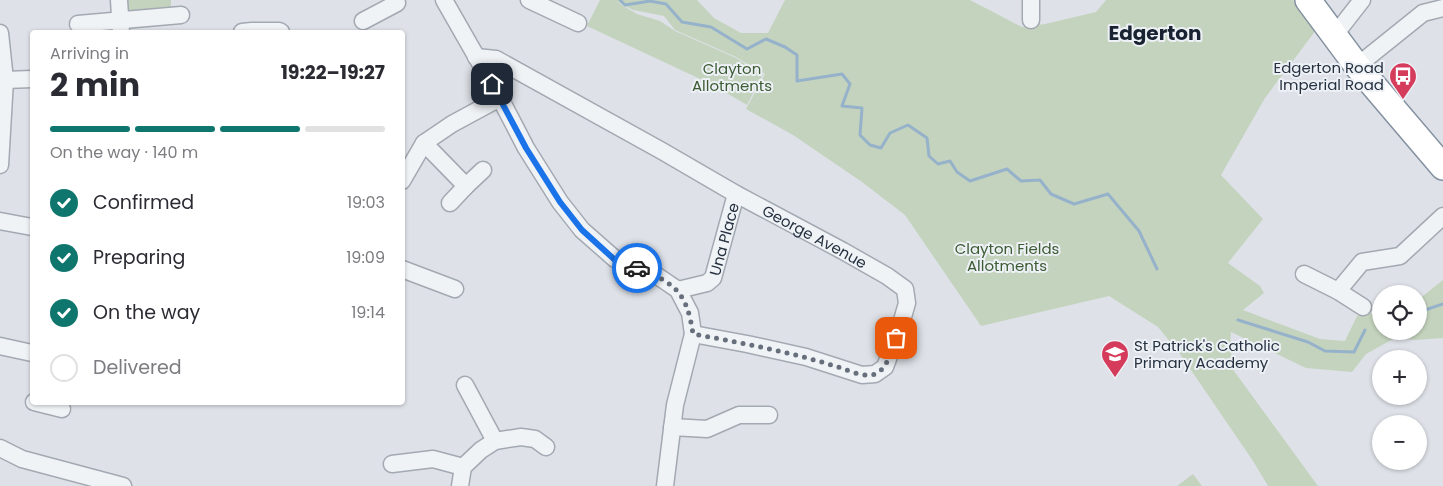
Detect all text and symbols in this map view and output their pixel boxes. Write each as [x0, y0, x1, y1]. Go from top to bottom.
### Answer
district label: Edgerton [1108, 19, 1202, 47]
text: Arriving in [50, 42, 129, 65]
place label: Edgerton Road Imperial Road [1273, 57, 1384, 95]
park label: Clayton Allotments [692, 58, 772, 96]
text: 19:22–19:27 [281, 59, 385, 86]
bus stop icon: Edgerton Road Imperial Road [1388, 61, 1418, 100]
text: 2 min [50, 62, 140, 107]
pin [471, 63, 513, 105]
icon: home [478, 70, 506, 98]
text: On the way · 140 m [50, 141, 198, 164]
icon: check [50, 189, 78, 217]
text: Confirmed [93, 189, 194, 216]
text: 19:03 [347, 191, 385, 214]
street label: Una Place [704, 200, 744, 278]
street label: George Avenue [759, 200, 871, 273]
park label: Clayton Fields Allotments [955, 238, 1060, 276]
courier [612, 243, 662, 293]
icon: check [50, 244, 78, 272]
text: Preparing [93, 244, 185, 271]
text: 19:09 [346, 246, 385, 269]
icon: car [623, 254, 651, 282]
map controls [1372, 285, 1427, 470]
button: locate [1372, 285, 1427, 340]
icon: check [50, 299, 78, 327]
text: On the way [93, 299, 200, 326]
text: 19:14 [351, 301, 385, 324]
pin [875, 317, 917, 359]
icon: bag [882, 324, 910, 352]
place label: St Patrick's Catholic Primary Academy [1134, 335, 1280, 373]
school or university icon: St Patrick's Catholic Primary Academy [1100, 339, 1130, 378]
button: + [1372, 350, 1427, 405]
text: Delivered [93, 354, 182, 381]
button: − [1372, 415, 1427, 470]

